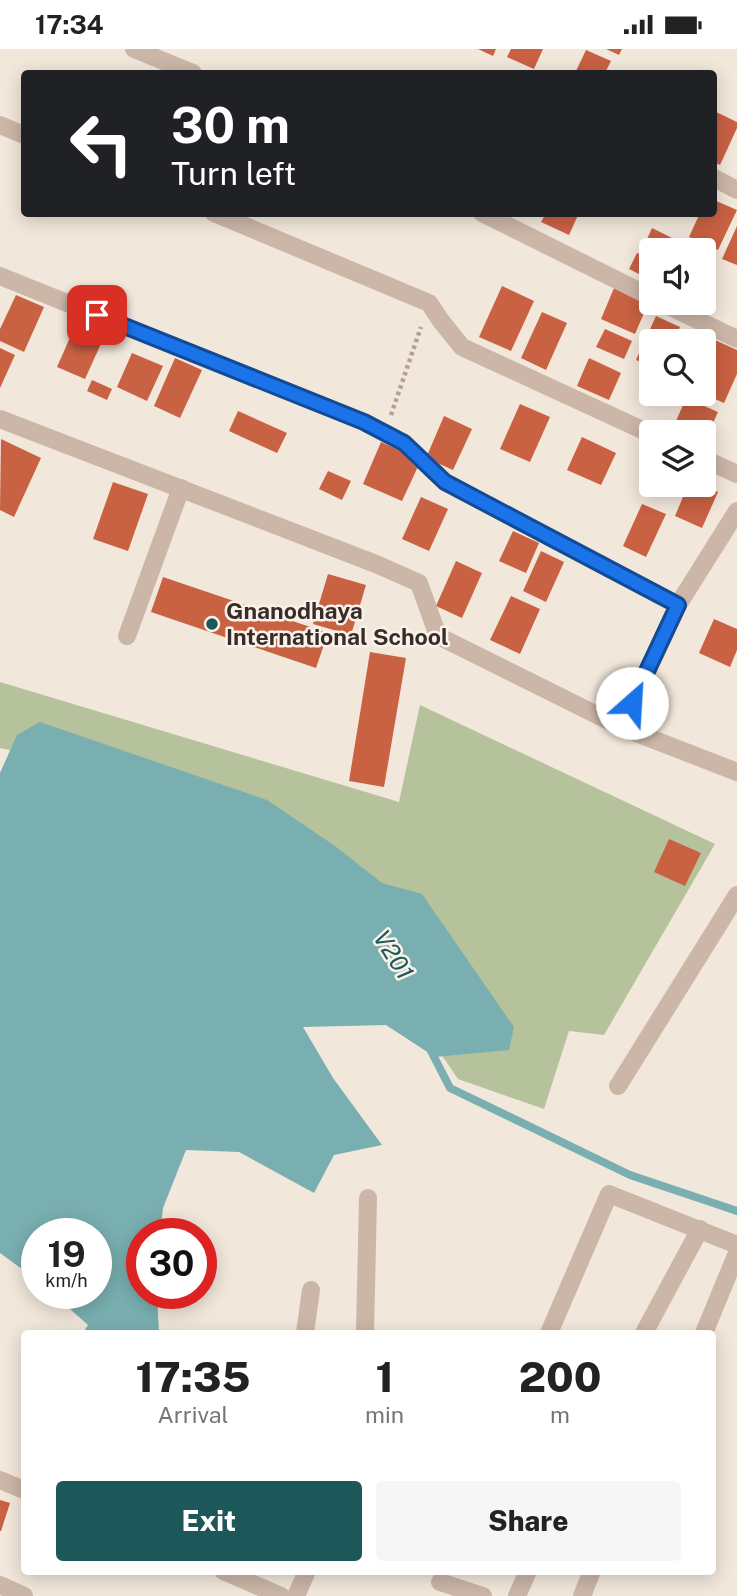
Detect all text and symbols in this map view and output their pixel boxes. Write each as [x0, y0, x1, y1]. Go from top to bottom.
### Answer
text: 17:34 [35, 9, 104, 40]
text: 30 m [171, 96, 290, 154]
icon: left [56, 98, 147, 189]
text: Turn left [171, 155, 296, 192]
map controls [639, 238, 716, 497]
button: sound [639, 238, 716, 315]
pin [67, 285, 127, 345]
icon: arrive [78, 296, 116, 334]
button: search [639, 329, 716, 406]
button: layers [639, 420, 716, 497]
place label: Gnanodhaya International School [226, 597, 449, 650]
marker: Gnanodhaya International School [204, 616, 220, 632]
position arrow [595, 666, 669, 740]
water label: V201 [368, 925, 420, 984]
speed limit sign: 30 [126, 1218, 217, 1309]
text: 19 [47, 1234, 86, 1275]
text: km/h [45, 1270, 88, 1291]
text: 17:35 [136, 1352, 251, 1401]
text: 1 [375, 1352, 394, 1401]
text: 200 [519, 1352, 601, 1401]
text: Arrival [158, 1401, 229, 1428]
text: min [365, 1401, 404, 1428]
text: m [550, 1401, 570, 1428]
button: Exit [56, 1481, 362, 1561]
button: Share [376, 1481, 681, 1561]

